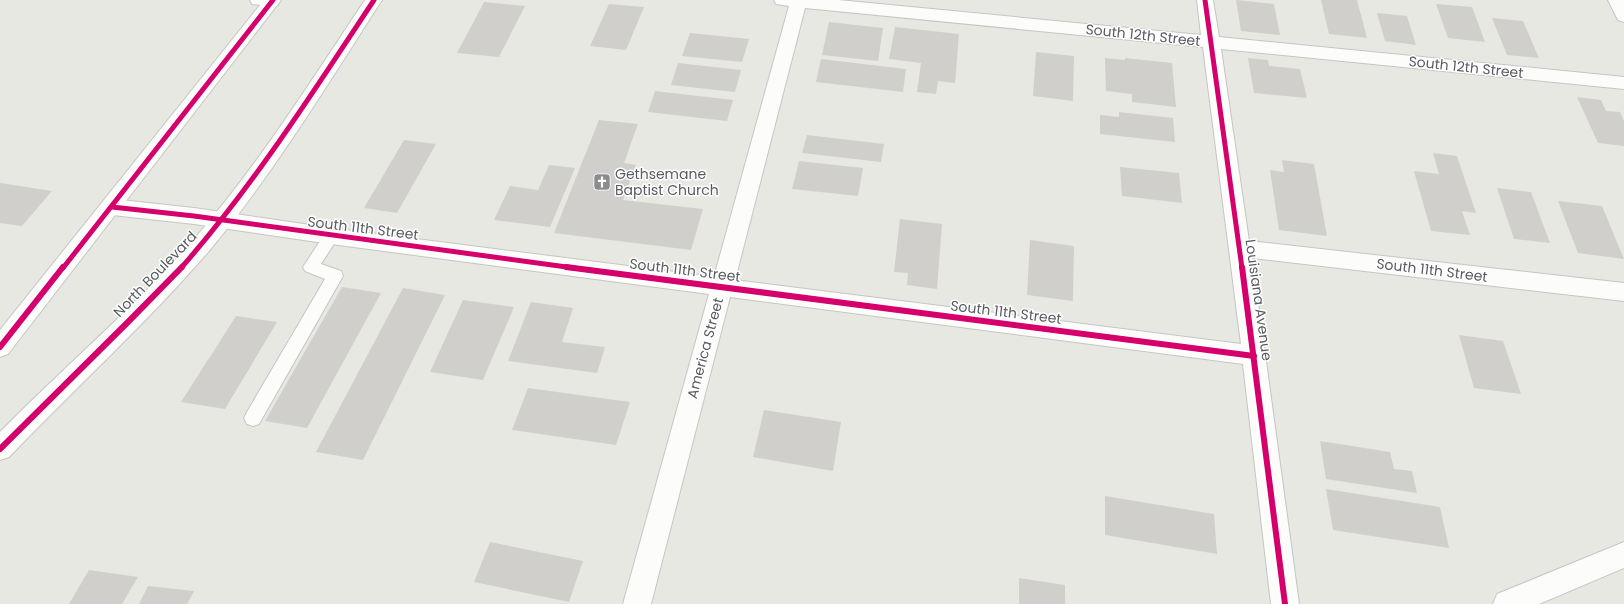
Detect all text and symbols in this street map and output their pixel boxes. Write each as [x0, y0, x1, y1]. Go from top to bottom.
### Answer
street label: South 12th Street [1085, 19, 1201, 51]
street label: South 12th Street [1408, 51, 1524, 83]
place label: Gethsemane Baptist Church [615, 164, 719, 200]
church icon: Gethsemane Baptist Church [592, 172, 612, 192]
street label: South 11th Street [306, 211, 420, 245]
street label: North Boulevard [109, 227, 201, 321]
street label: Louisiana Avenue [1241, 238, 1277, 362]
street label: South 11th Street [628, 253, 742, 287]
street label: South 11th Street [1375, 253, 1489, 287]
street label: America Street [682, 295, 728, 401]
street label: South 11th Street [949, 295, 1063, 329]

